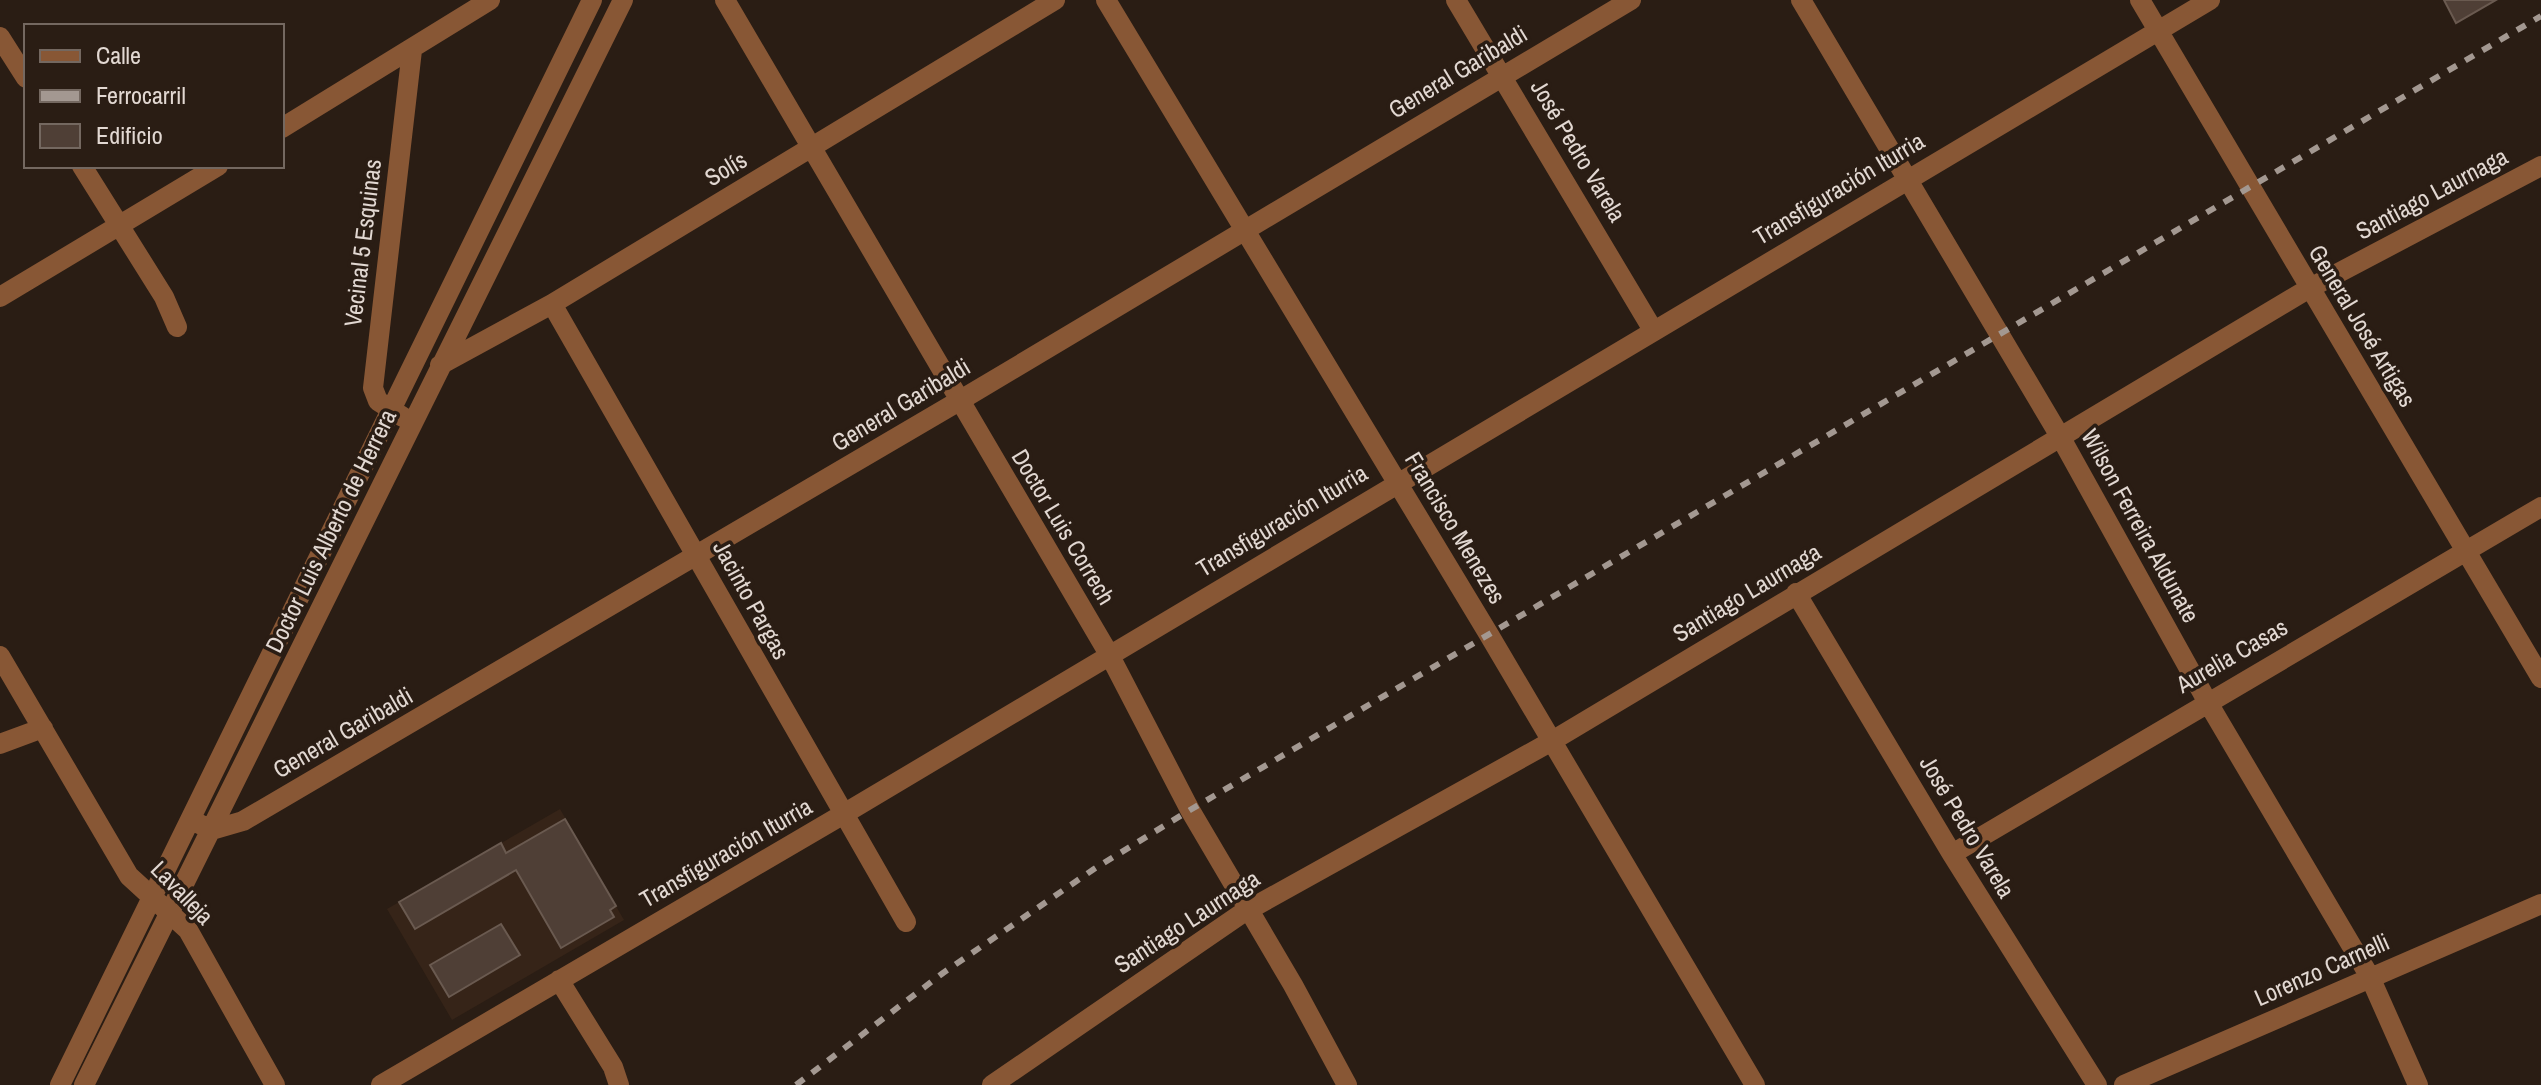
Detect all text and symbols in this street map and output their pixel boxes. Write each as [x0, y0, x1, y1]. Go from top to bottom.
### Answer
street label: General Garibaldi [1382, 17, 1533, 125]
legend [24, 24, 284, 168]
text: Calle [96, 39, 141, 71]
street label: José Pedro Varela [1524, 73, 1634, 228]
text: Ferrocarril [96, 79, 186, 111]
text: Edificio [96, 119, 163, 151]
street label: Transfiguración Iturria [1747, 124, 1930, 252]
street label: Santiago Laurnaga [2350, 140, 2513, 247]
street label: Solís [698, 143, 752, 193]
street label: Vecinal 5 Esquinas [336, 157, 388, 328]
street label: General José Artigas [2302, 238, 2424, 412]
street label: General Garibaldi [825, 350, 976, 458]
street label: Doctor Luis Alberto de Herrera [257, 404, 403, 658]
street label: Wilson Ferreira Aldunate [2074, 423, 2207, 628]
street label: Doctor Luis Correch [1005, 443, 1123, 610]
street label: Francisco Menezes [1398, 446, 1514, 609]
street label: Transfiguración Iturria [1190, 456, 1373, 584]
street label: Jacinto Pargas [706, 534, 798, 665]
street label: Santiago Laurnaga [1666, 535, 1827, 649]
street label: Aurelia Casas [2169, 610, 2293, 700]
street label: General Garibaldi [267, 679, 418, 785]
street label: José Pedro Varela [1913, 749, 2023, 904]
street label: Transfiguración Iturria [633, 790, 818, 914]
street label: Lavalleja [144, 853, 221, 931]
street label: Santiago Laurnaga [1108, 862, 1265, 980]
street label: Lorenzo Carnelli [2249, 925, 2394, 1013]

